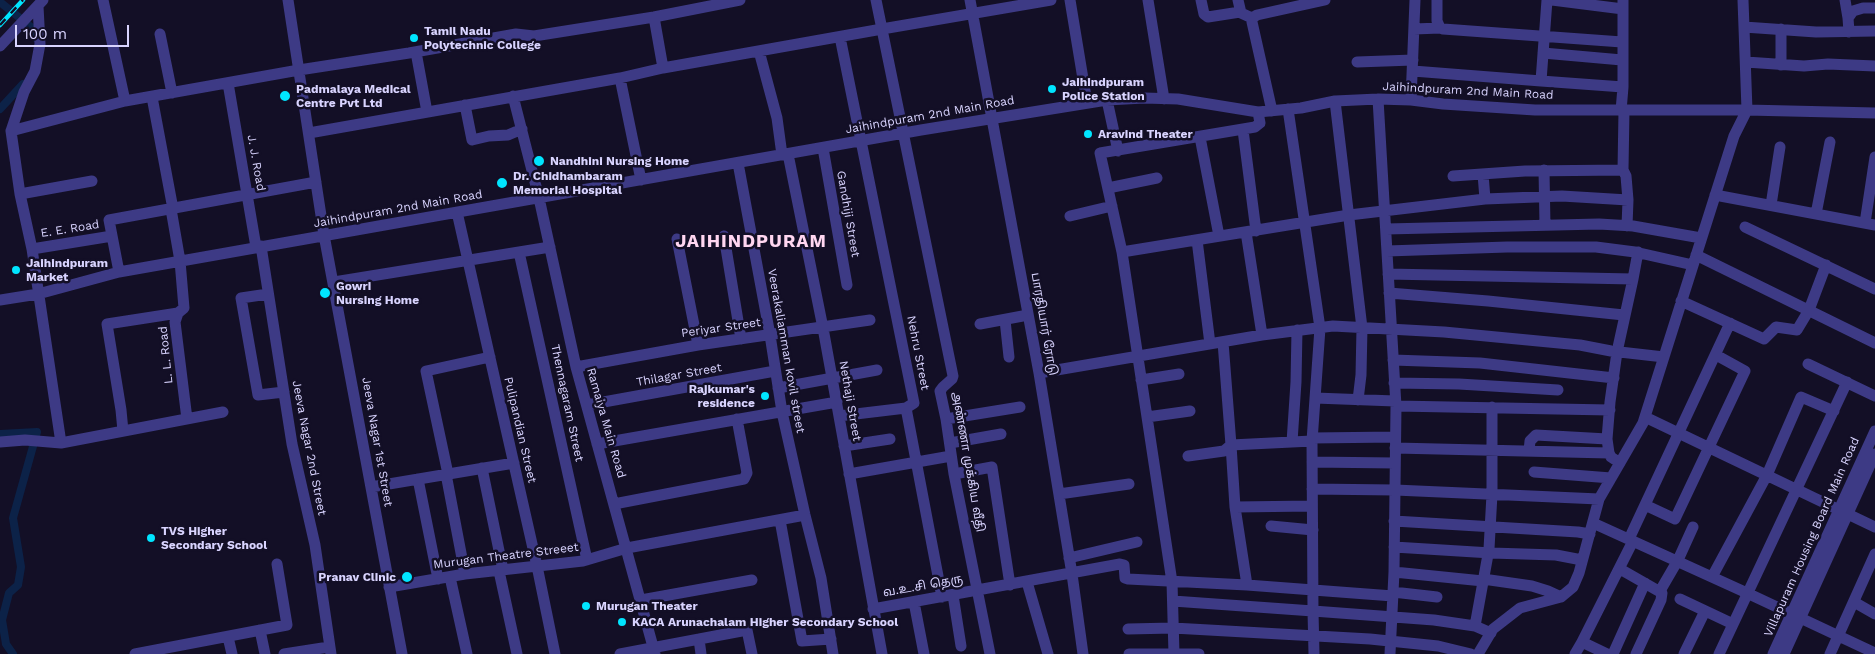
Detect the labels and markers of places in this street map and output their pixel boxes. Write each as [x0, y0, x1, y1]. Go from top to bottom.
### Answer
place label: Tamil Nadu Polytechnic College [424, 24, 541, 52]
marker: Tamil Nadu Polytechnic College [408, 32, 420, 44]
place label: Jaihindpuram Police Station [1062, 75, 1145, 103]
place label: Padmalaya Medical Centre Pvt Ltd [296, 82, 411, 110]
marker: Jaihindpuram Police Station [1046, 83, 1058, 95]
marker: Padmalaya Medical Centre Pvt Ltd [278, 89, 292, 103]
place label: Aravind Theater [1098, 127, 1193, 141]
marker: Aravind Theater [1082, 128, 1094, 140]
marker: Nandhini Nursing Home [532, 154, 546, 168]
place label: Nandhini Nursing Home [550, 154, 689, 168]
place label: Dr. Chidhambaram Memorial Hospital [513, 169, 623, 197]
marker: Dr. Chidhambaram Memorial Hospital [495, 176, 509, 190]
place label: Jaihindpuram Market [26, 256, 108, 284]
marker: Jaihindpuram Market [10, 264, 22, 276]
place label: Gowri Nursing Home [336, 279, 419, 307]
marker: Gowri Nursing Home [318, 286, 332, 300]
place label: Rajkumar's residence [689, 382, 755, 410]
marker: Rajkumar's residence [759, 390, 771, 402]
place label: TVS Higher Secondary School [161, 524, 267, 552]
marker: TVS Higher Secondary School [145, 532, 157, 544]
place label: Pranav Clinic [318, 570, 396, 584]
marker: Pranav Clinic [400, 570, 414, 584]
place label: Murugan Theater [596, 599, 698, 613]
marker: Murugan Theater [580, 600, 592, 612]
place label: KACA Arunachalam Higher Secondary School [632, 615, 898, 629]
marker: KACA Arunachalam Higher Secondary School [616, 616, 628, 628]

